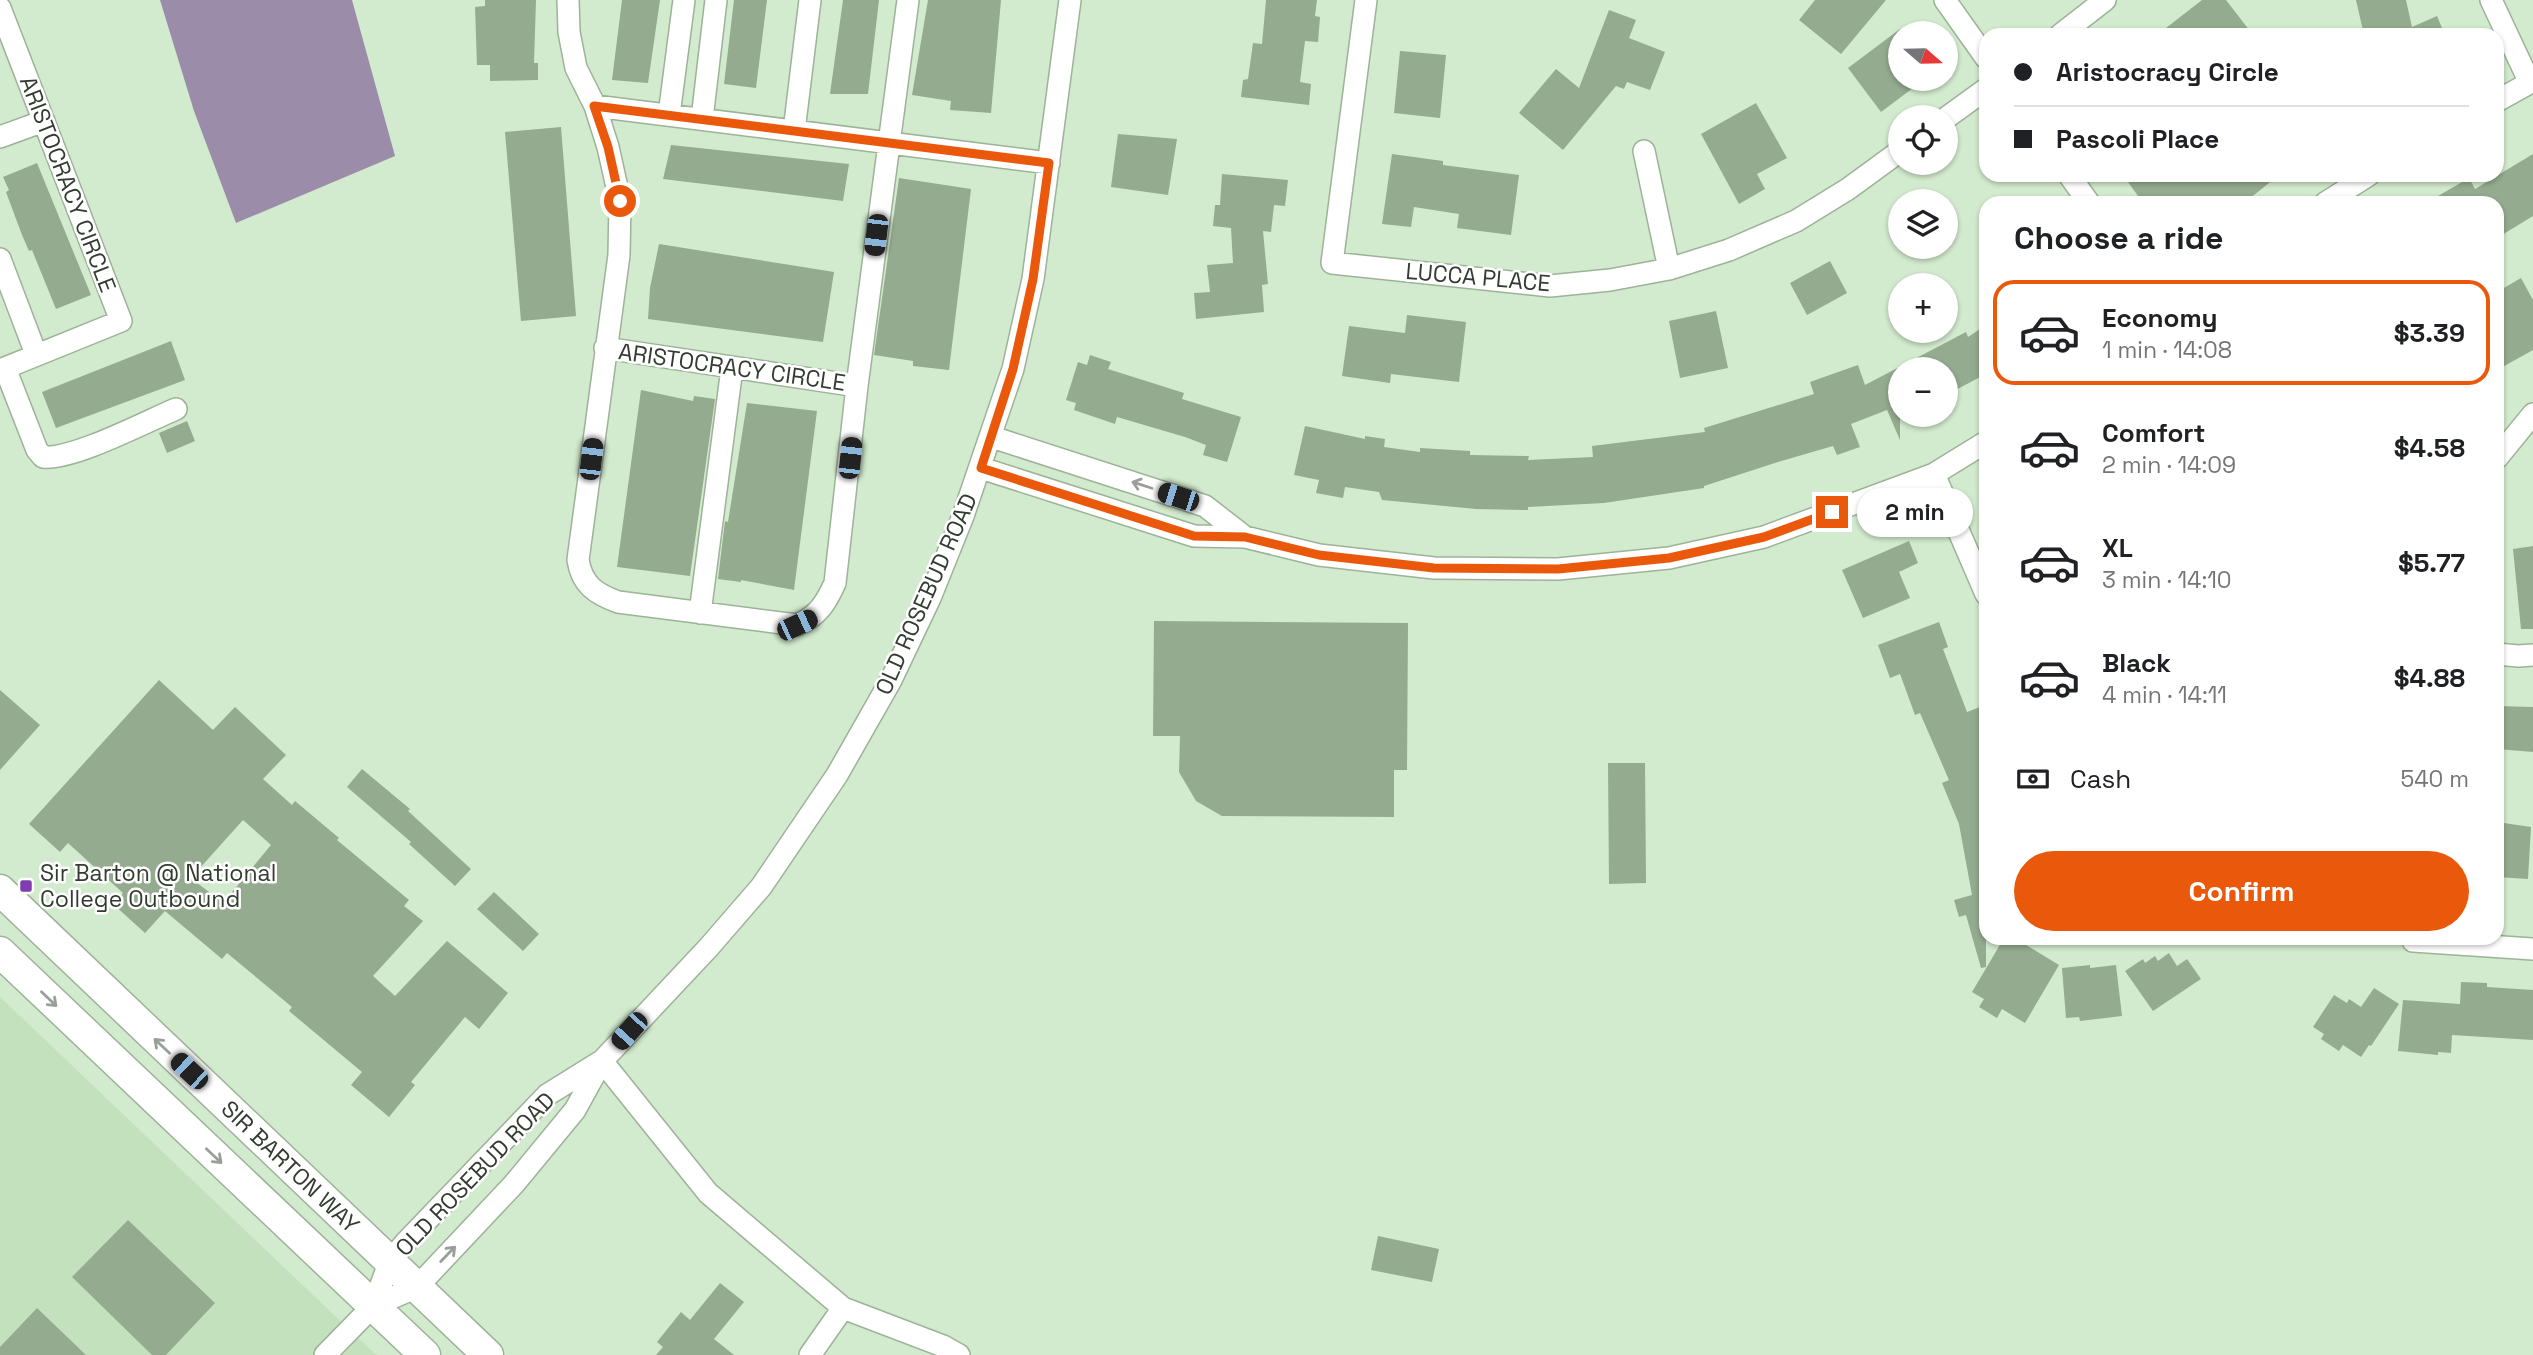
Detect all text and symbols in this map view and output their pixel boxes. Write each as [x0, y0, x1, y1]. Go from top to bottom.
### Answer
north arrow [1888, 21, 1958, 91]
map controls [1888, 21, 1958, 427]
text: Aristocracy Circle [2056, 55, 2279, 89]
street label: ARISTOCRACY CIRCLE [13, 72, 123, 296]
button: locate [1888, 105, 1958, 175]
text: Pascoli Place [2056, 122, 2219, 156]
route start [604, 185, 636, 217]
button: layers [1888, 189, 1958, 259]
car [864, 213, 889, 257]
text: Choose a ride [2014, 218, 2224, 258]
street label: LUCCA PLACE [1404, 256, 1552, 298]
button: + [1888, 273, 1958, 343]
icon: car [2018, 301, 2081, 364]
text: Economy [2102, 301, 2218, 335]
text: $3.39 [2394, 316, 2465, 350]
text: 1 min · 14:08 [2102, 335, 2232, 365]
street label: ARISTOCRACY CIRCLE [617, 336, 847, 398]
button: − [1888, 357, 1958, 427]
icon: car [2018, 416, 2081, 479]
text: Comfort [2102, 416, 2205, 450]
text: $4.58 [2394, 431, 2465, 465]
car [838, 436, 863, 480]
car [579, 437, 604, 481]
text: 2 min · 14:09 [2102, 450, 2236, 480]
one-way arrow [1131, 478, 1153, 491]
car [1155, 481, 1202, 513]
callout: 2 min [1856, 488, 1972, 536]
street label: OLD ROSEBUD ROAD [868, 489, 984, 699]
route end [1816, 496, 1848, 528]
text: 2 min [1885, 497, 1945, 527]
icon: car [2018, 531, 2081, 594]
text: XL [2102, 531, 2133, 565]
text: $5.77 [2398, 546, 2465, 580]
text: 3 min · 14:10 [2102, 565, 2232, 595]
car [774, 607, 821, 643]
icon: car [2018, 646, 2081, 709]
text: Black [2102, 646, 2171, 680]
text: $4.88 [2394, 661, 2465, 695]
text: 4 min · 14:11 [2102, 680, 2227, 710]
icon: cash [2014, 760, 2052, 798]
text: Cash [2070, 762, 2131, 796]
text: 540 m [2400, 764, 2469, 794]
button: Confirm [2014, 851, 2469, 931]
place label: Sir Barton @ National College Outbound [40, 858, 276, 914]
marker: Sir Barton @ National College Outbound [18, 878, 34, 894]
one-way arrow [40, 991, 57, 1008]
car [608, 1008, 651, 1054]
one-way arrow [153, 1038, 171, 1054]
car [167, 1049, 212, 1093]
street label: OLD ROSEBUD ROAD [389, 1085, 561, 1263]
street label: SIR BARTON WAY [215, 1094, 366, 1239]
one-way arrow [205, 1147, 222, 1164]
one-way arrow [440, 1246, 457, 1263]

